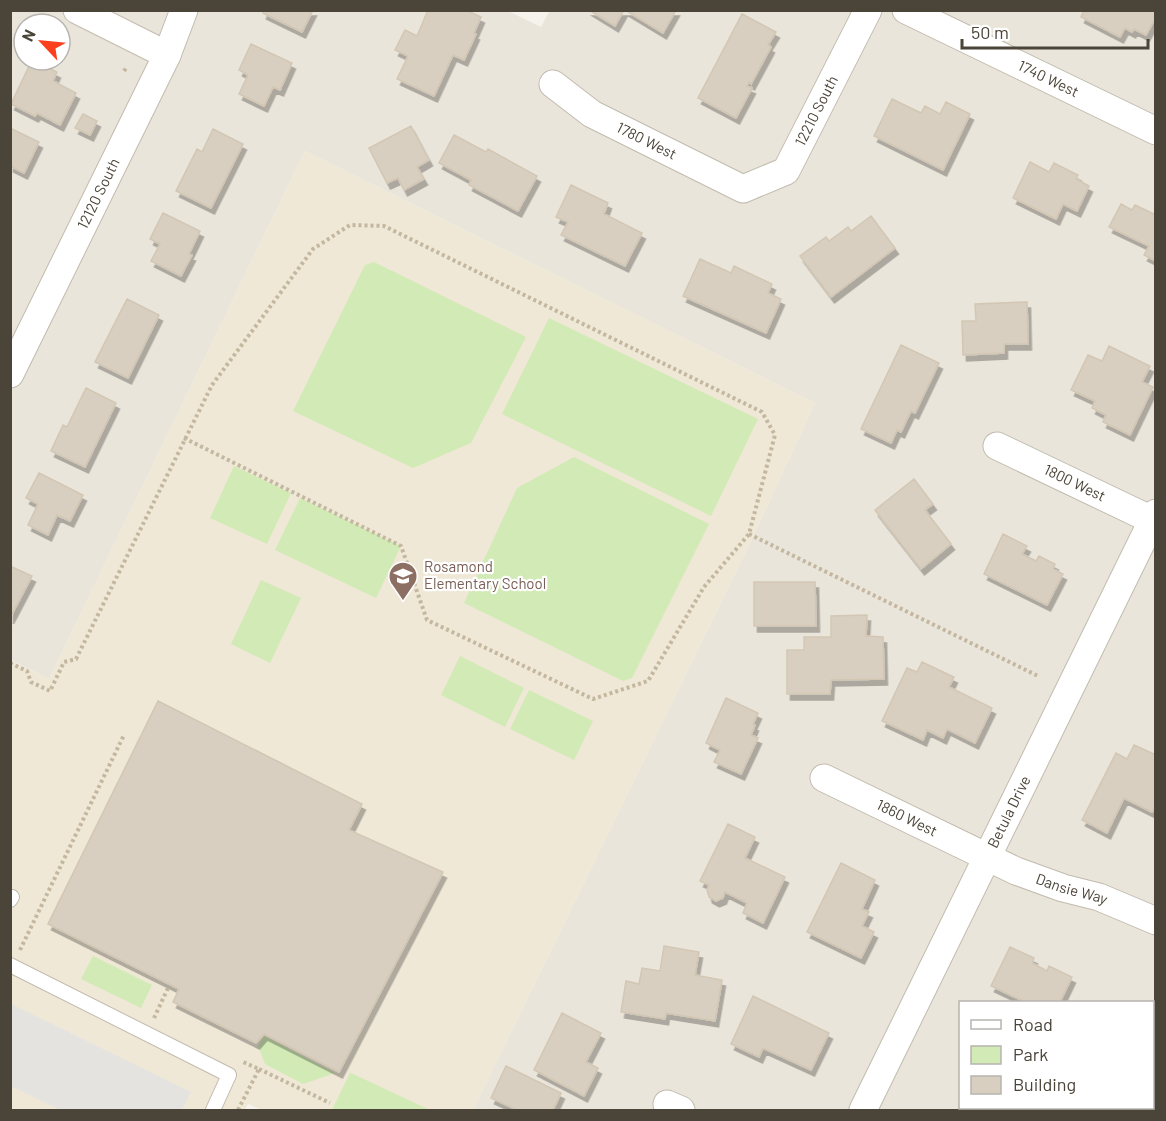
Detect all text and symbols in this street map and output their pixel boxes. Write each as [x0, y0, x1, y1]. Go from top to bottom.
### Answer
north arrow [12, 12, 72, 72]
scale bar [962, 12, 1148, 50]
text: 50 m [971, 21, 1009, 43]
text: N [17, 26, 39, 44]
street label: 1740 West [1015, 56, 1082, 100]
street label: 12210 South [790, 72, 841, 148]
street label: 1780 West [614, 118, 680, 163]
street label: 12120 South [73, 155, 123, 232]
street label: 1800 West [1041, 460, 1109, 505]
place label: Rosamond Elementary School [424, 557, 546, 592]
school or university icon: Rosamond Elementary School [387, 560, 419, 602]
street label: Betula Drive [983, 772, 1034, 851]
street label: 1860 West [874, 795, 941, 840]
street label: Dansie Way [1034, 869, 1111, 908]
legend [959, 1001, 1154, 1109]
text: Road [1013, 1013, 1053, 1035]
text: Park [1013, 1043, 1048, 1065]
text: Building [1013, 1073, 1076, 1095]

